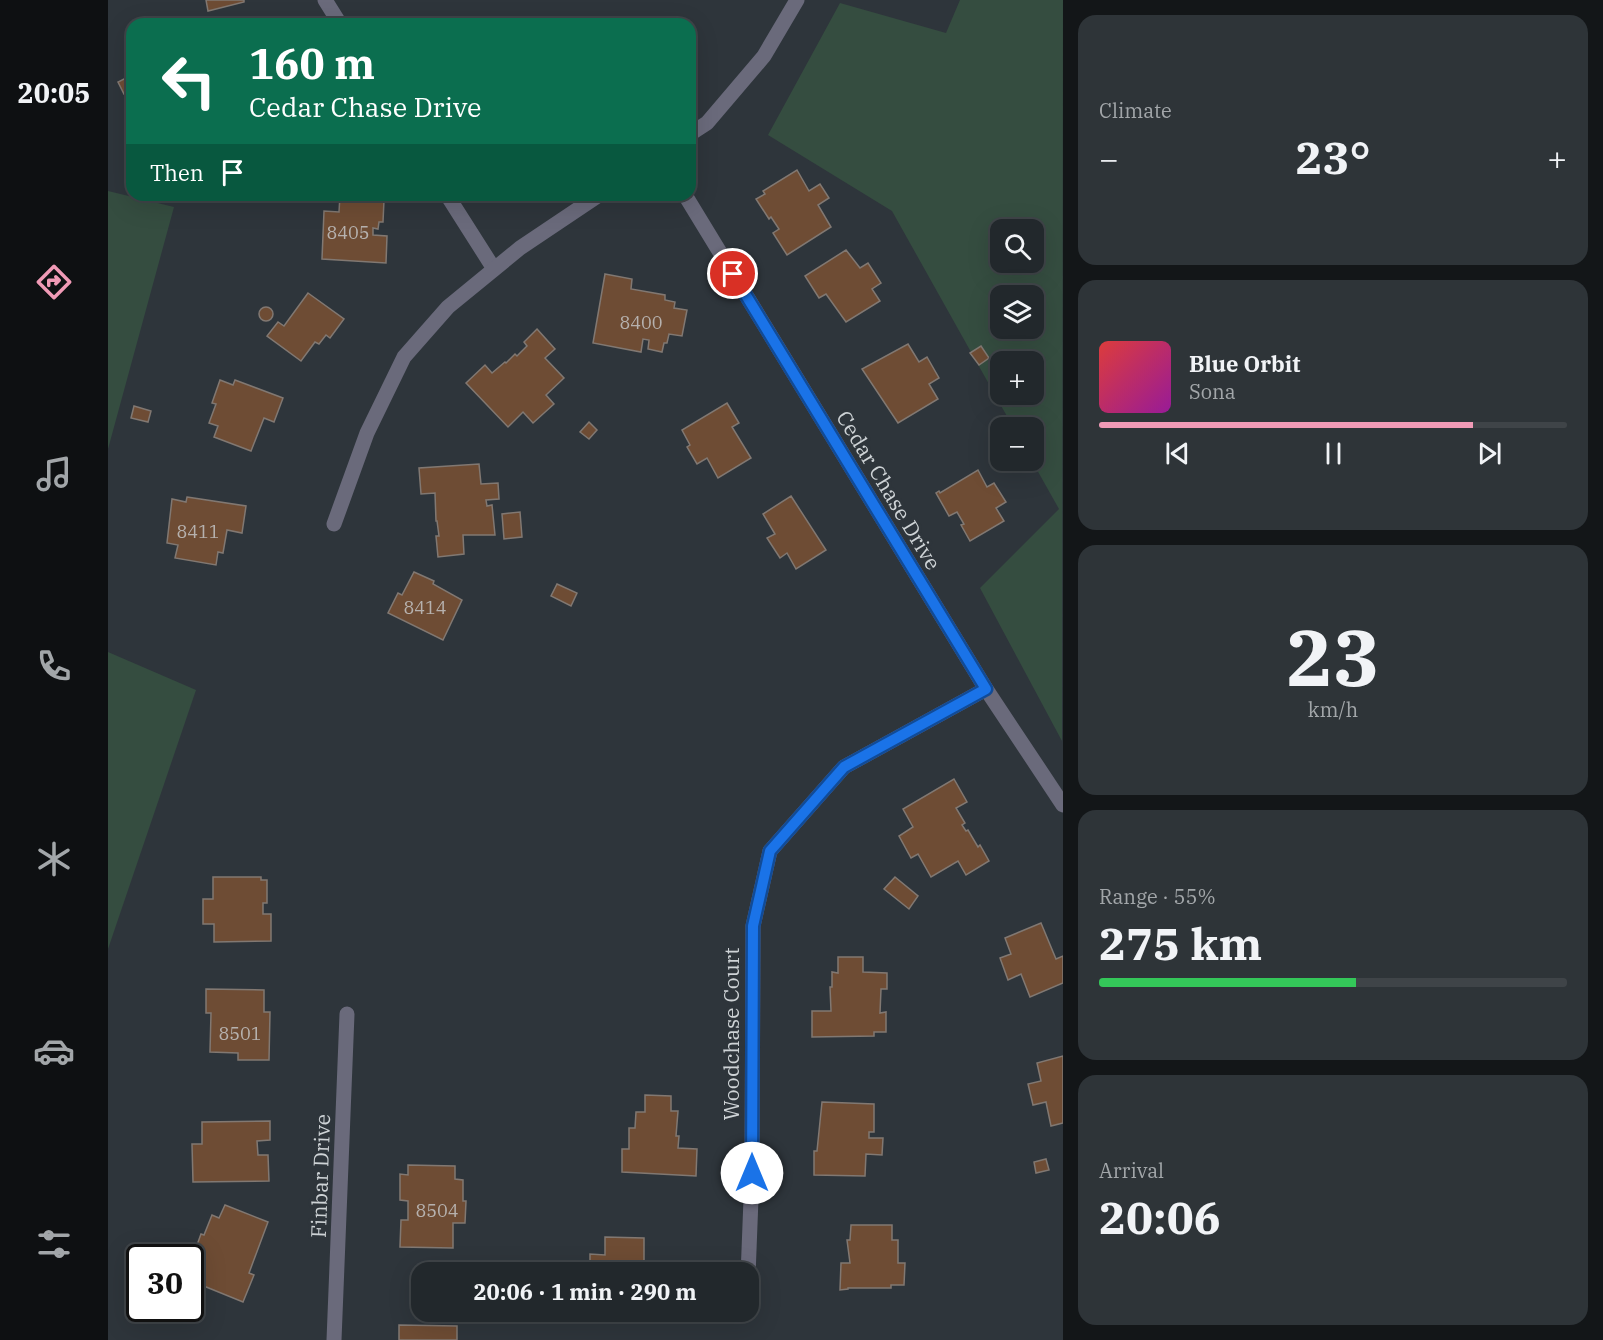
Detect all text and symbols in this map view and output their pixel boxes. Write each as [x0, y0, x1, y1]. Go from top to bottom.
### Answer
text: 160 m [249, 36, 375, 91]
icon: left [150, 42, 228, 120]
text: 20:05 [18, 75, 90, 110]
text: Cedar Chase Drive [249, 89, 482, 124]
text: Climate [1099, 97, 1172, 124]
text: 23° [1295, 128, 1371, 186]
text: − [1099, 137, 1119, 180]
text: + [1547, 137, 1567, 180]
icon: arrive [216, 156, 249, 189]
text: Then [150, 158, 204, 187]
map controls [990, 219, 1044, 471]
button: search [990, 219, 1044, 273]
house number: 8405 [326, 221, 370, 244]
pin [707, 248, 758, 299]
icon: arrive [716, 257, 749, 290]
icon: directions [33, 261, 75, 303]
button: layers [990, 285, 1044, 339]
house number: 8400 [619, 311, 663, 334]
text: Blue Orbit [1189, 349, 1300, 378]
button: + [990, 351, 1044, 405]
text: Sona [1189, 378, 1236, 405]
street label: Cedar Chase Drive [830, 405, 948, 575]
button: − [990, 417, 1044, 471]
icon: previous [1161, 437, 1194, 470]
icon: pause [1317, 437, 1350, 470]
icon: next [1473, 437, 1506, 470]
icon: music [33, 453, 75, 495]
house number: 8411 [176, 520, 220, 543]
house number: 8414 [403, 596, 447, 619]
text: 23 [1286, 606, 1380, 707]
icon: phone [33, 645, 75, 687]
text: km/h [1308, 696, 1358, 723]
icon: climate [33, 838, 75, 880]
text: Range · 55% [1099, 883, 1216, 910]
text: 275 km [1099, 914, 1262, 972]
street label: Woodchase Court [717, 947, 745, 1121]
house number: 8501 [218, 1022, 262, 1045]
icon: car [33, 1030, 75, 1072]
street label: Finbar Drive [304, 1114, 336, 1238]
position arrow [720, 1141, 784, 1205]
text: Arrival [1099, 1157, 1164, 1184]
text: 20:06 [1099, 1188, 1221, 1246]
house number: 8504 [415, 1199, 459, 1222]
icon: filters [33, 1223, 75, 1265]
speed limit sign: 30 [126, 1244, 204, 1322]
text: 20:06 · 1 min · 290 m [473, 1277, 697, 1306]

